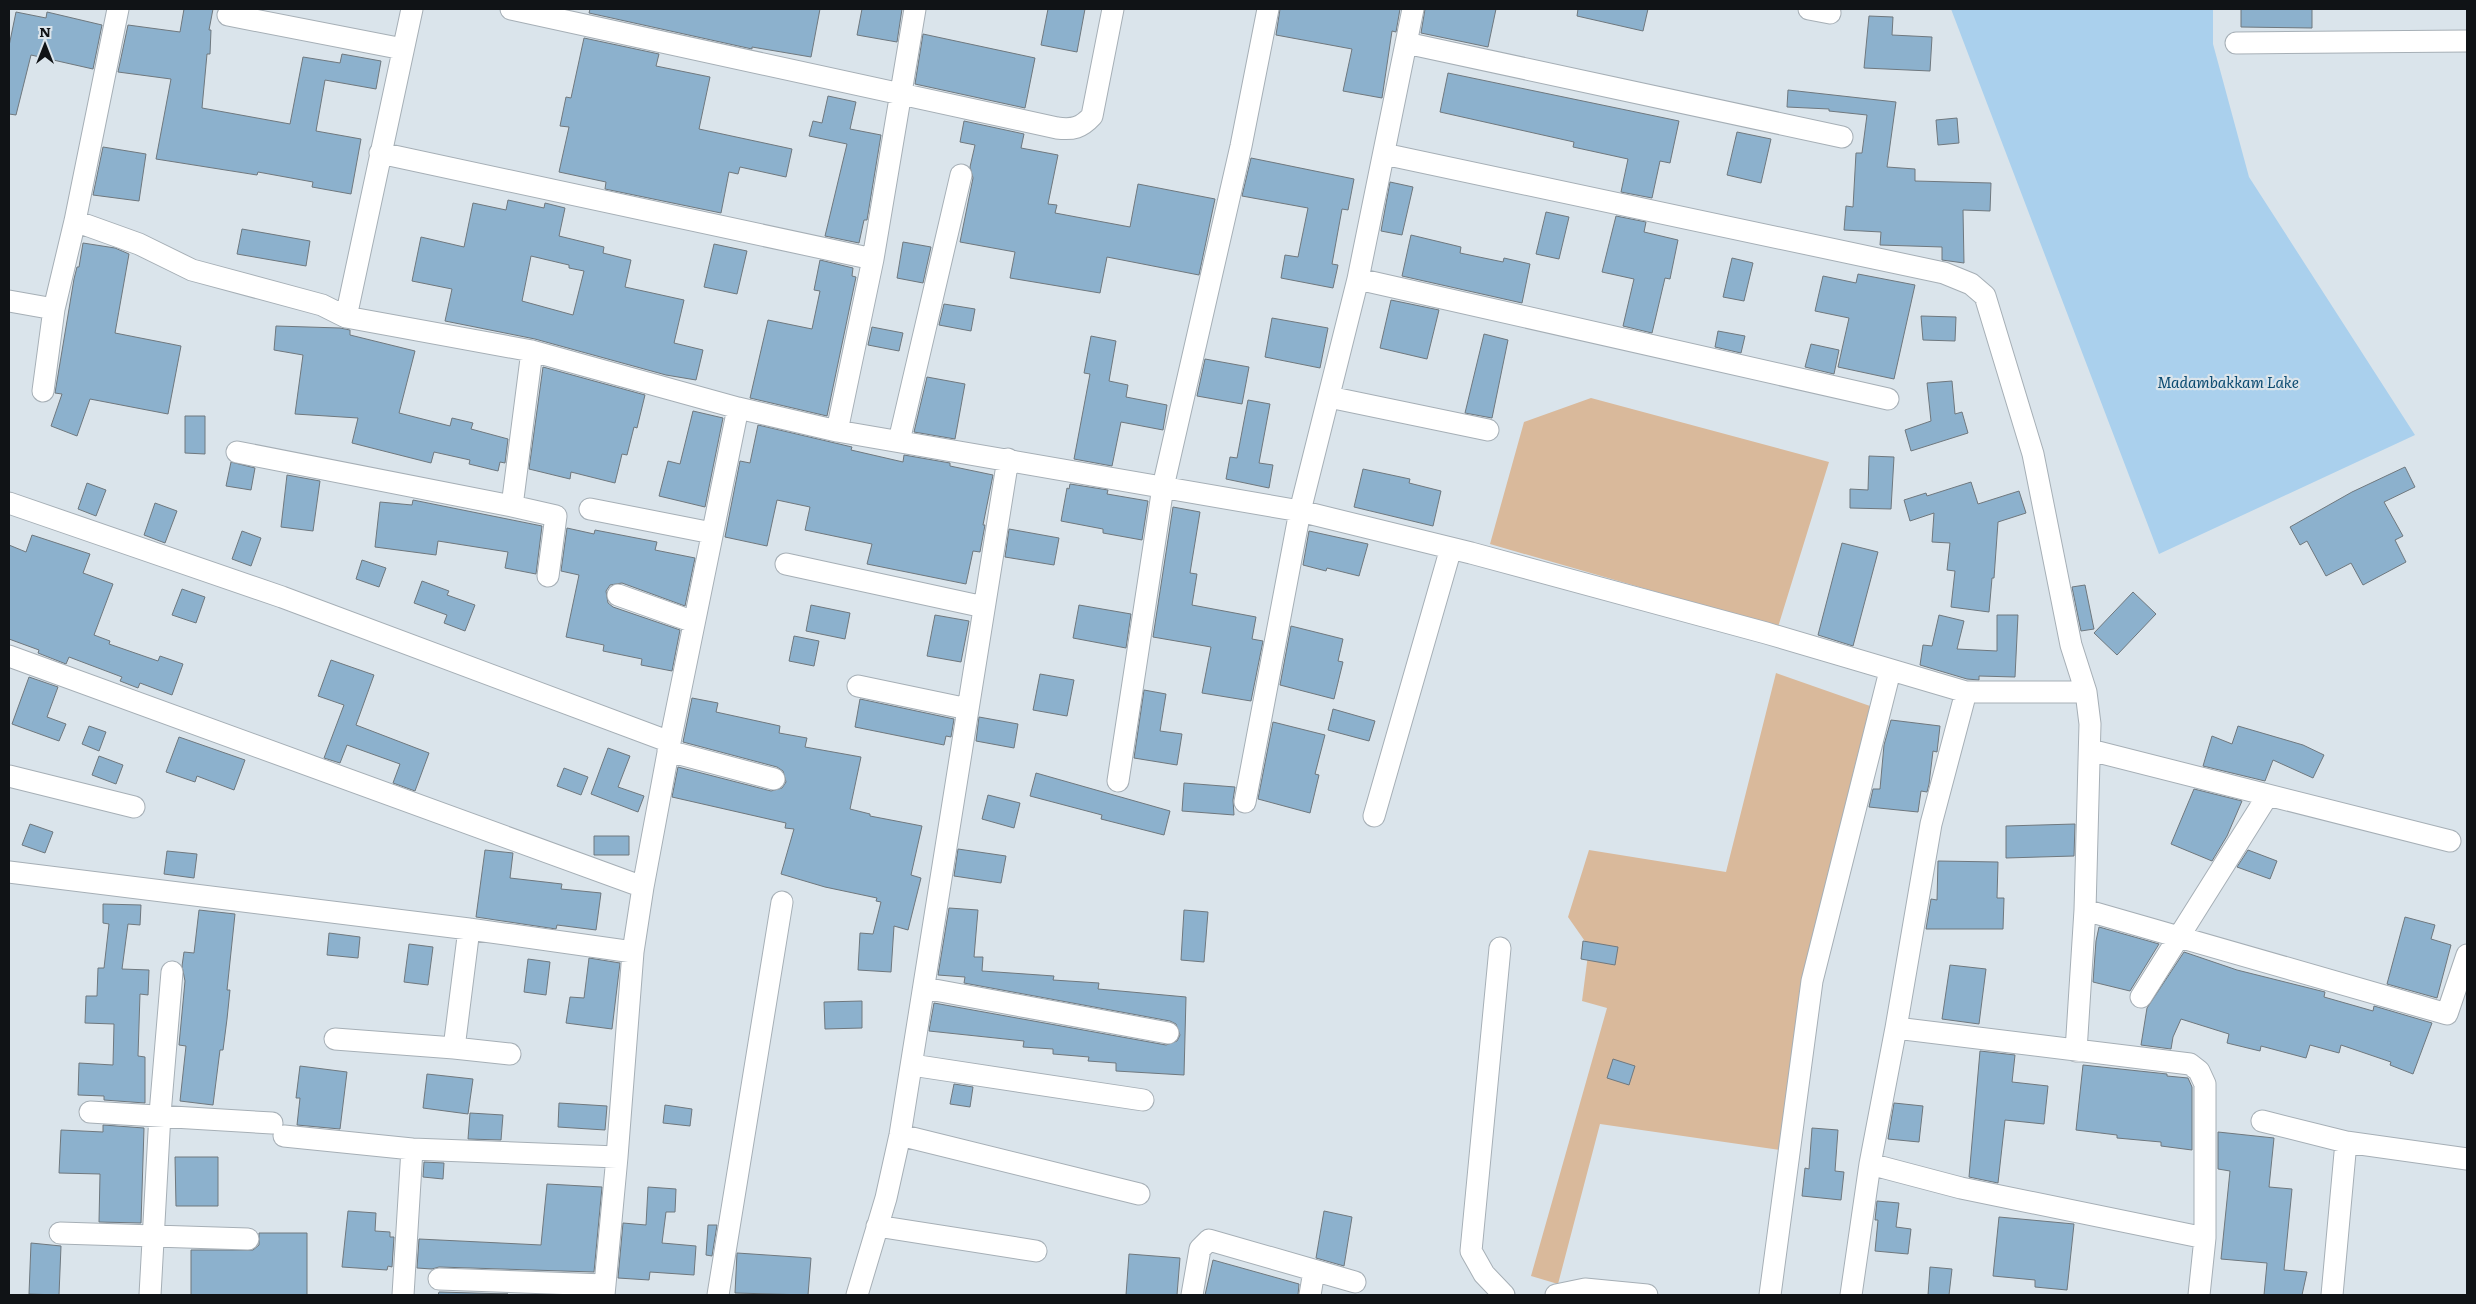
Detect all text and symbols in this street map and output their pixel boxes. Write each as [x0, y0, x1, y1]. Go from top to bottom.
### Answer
north arrow [20, 20, 70, 70]
text: N [39, 21, 51, 41]
water label: Madambakkam Lake [2157, 370, 2299, 393]

